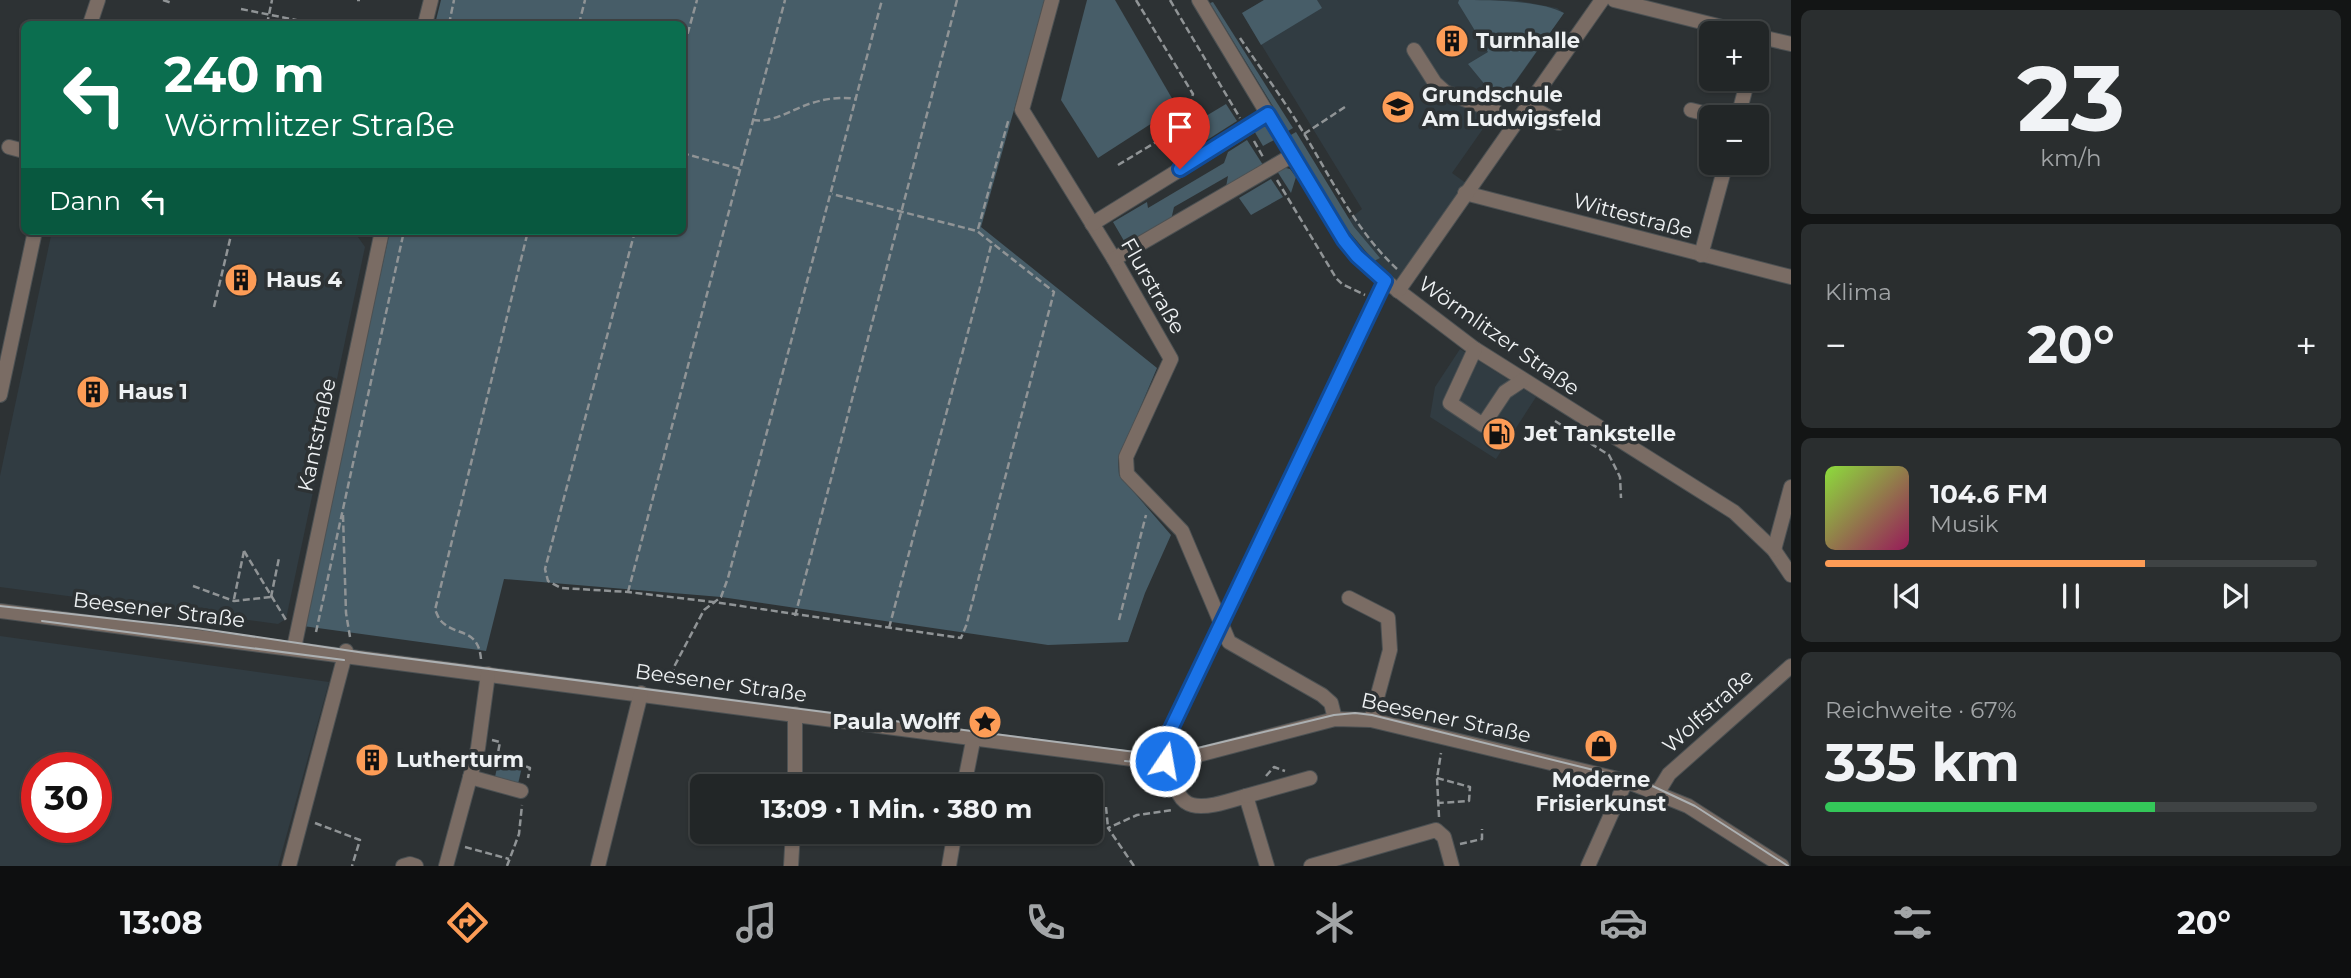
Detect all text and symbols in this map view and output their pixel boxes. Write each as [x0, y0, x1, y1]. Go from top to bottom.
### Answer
map controls [1699, 21, 1769, 175]
button: + [1699, 21, 1769, 91]
building icon: Turnhalle [1433, 22, 1471, 60]
place label: Turnhalle [1476, 28, 1580, 53]
text: 23 [2017, 43, 2125, 154]
text: 240 m [164, 45, 325, 104]
icon: left [49, 49, 140, 140]
place label: Grundschule Am Ludwigsfeld [1421, 82, 1602, 131]
school or university icon: Grundschule Am Ludwigsfeld [1379, 88, 1417, 126]
pin [1150, 97, 1210, 169]
text: Wörmlitzer Straße [164, 105, 455, 144]
button: − [1699, 105, 1769, 175]
icon: arrive [1161, 108, 1199, 146]
text: km/h [2040, 144, 2102, 172]
icon: left [135, 182, 173, 220]
text: Dann [49, 185, 121, 217]
street label: Wittestraße [1571, 188, 1696, 243]
street label: Flurstraße [1116, 233, 1191, 338]
building icon: Haus 4 [222, 261, 260, 299]
place label: Haus 4 [266, 267, 342, 292]
street label: Wörmlitzer Straße [1414, 271, 1585, 401]
text: Klima [1825, 278, 1892, 306]
text: 20° [2027, 313, 2115, 376]
text: − [1825, 322, 1847, 369]
text: + [2295, 322, 2317, 369]
building icon: Haus 1 [74, 373, 112, 411]
street label: Kantstraße [292, 376, 341, 494]
place label: Haus 1 [118, 379, 188, 404]
fuel station icon: Jet Tankstelle [1480, 415, 1518, 453]
place label: Jet Tankstelle [1523, 421, 1676, 446]
text: 104.6 FM [1930, 478, 2048, 510]
text: Musik [1930, 510, 1999, 538]
icon: previous [1888, 577, 1926, 615]
icon: pause [2052, 577, 2090, 615]
icon: next [2216, 577, 2254, 615]
street label: Beesener Straße [72, 587, 246, 632]
street label: Beesener Straße [634, 658, 808, 707]
street label: Wolfstraße [1657, 663, 1758, 758]
street label: Beesener Straße [1359, 687, 1533, 748]
text: Reichweite · 67% [1825, 696, 2017, 724]
place icon: Paula Wolff [966, 703, 1004, 741]
place label: Paula Wolff [833, 709, 961, 734]
position arrow [1128, 724, 1202, 798]
shop icon: Moderne Frisierkunst [1582, 727, 1620, 765]
text: 335 km [1825, 731, 2020, 794]
building icon: Lutherturm [353, 741, 391, 779]
place label: Lutherturm [396, 747, 524, 772]
speed limit sign: 30 [21, 752, 112, 843]
place label: Moderne Frisierkunst [1536, 767, 1666, 816]
text: 13:09 · 1 Min. · 380 m [761, 793, 1032, 825]
icon: directions [443, 898, 492, 947]
icon: music [732, 898, 781, 947]
icon: phone [1021, 898, 1070, 947]
icon: climate [1310, 898, 1359, 947]
icon: car [1599, 898, 1648, 947]
icon: filters [1888, 898, 1937, 947]
text: 13:08 [120, 903, 203, 942]
text: 20° [2177, 903, 2231, 942]

